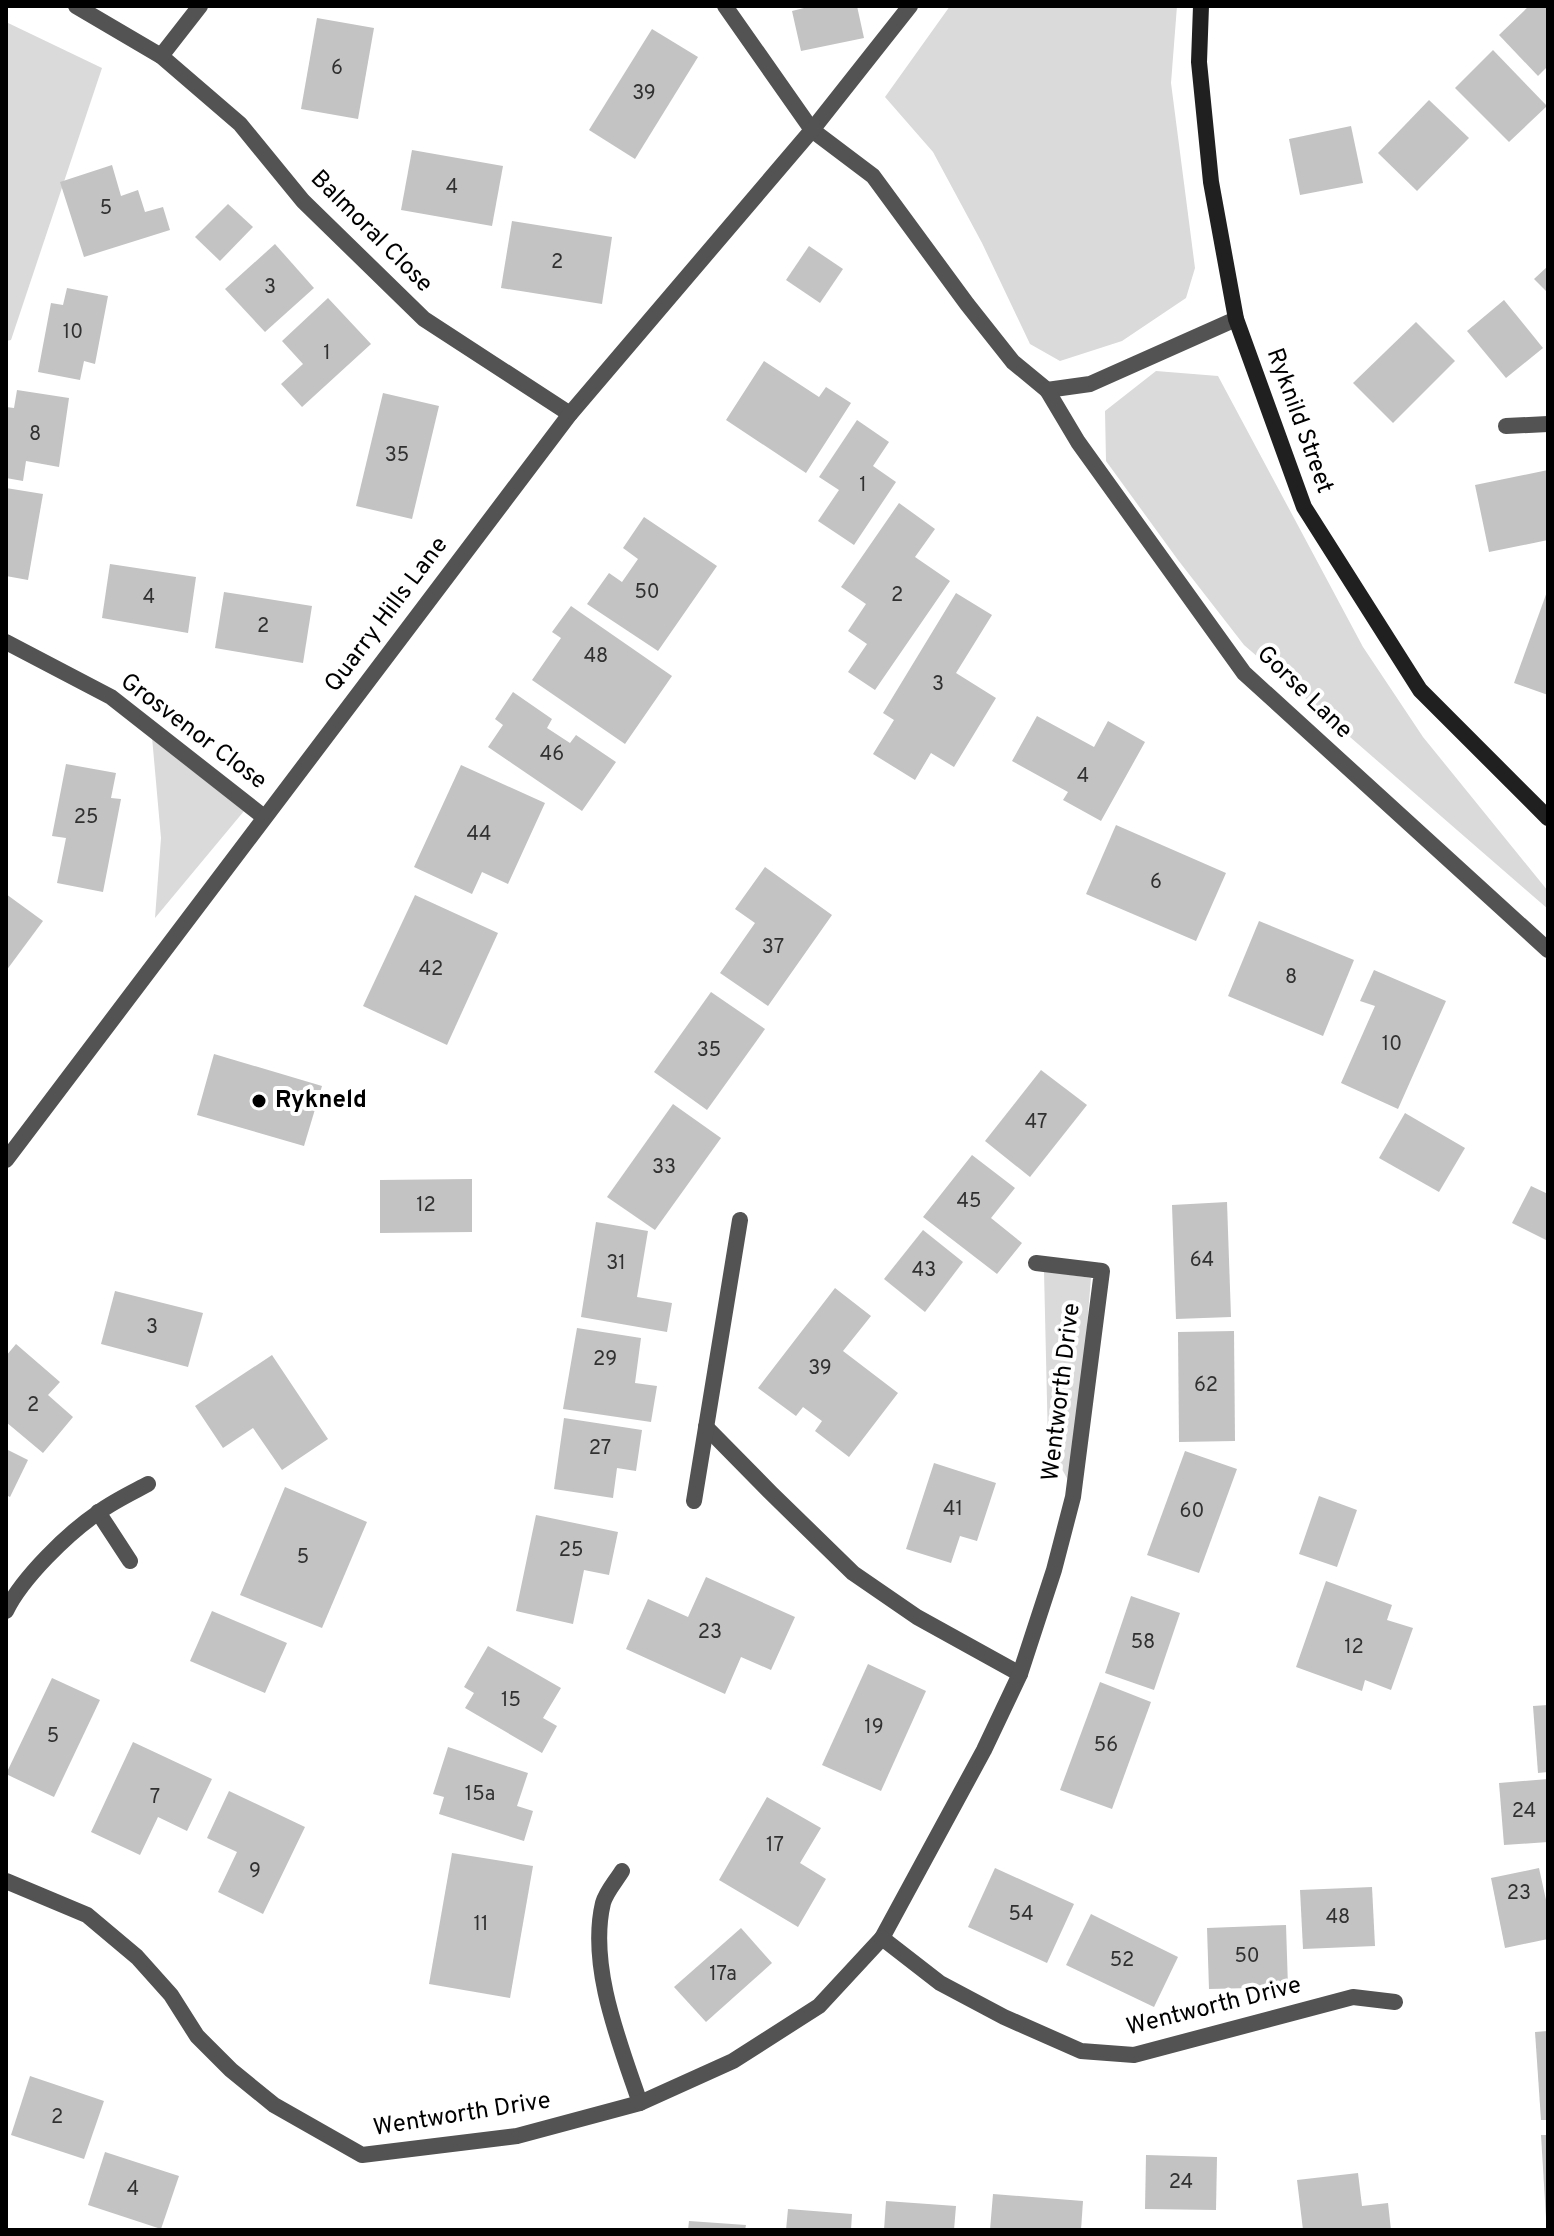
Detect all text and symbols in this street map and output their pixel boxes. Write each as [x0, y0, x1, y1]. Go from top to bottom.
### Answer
house number: 6 [331, 56, 343, 82]
house number: 39 [632, 81, 656, 107]
street label: Balmoral Close [303, 164, 439, 300]
house number: 4 [446, 175, 458, 201]
house number: 5 [100, 196, 112, 222]
house number: 2 [551, 250, 563, 276]
house number: 3 [264, 275, 276, 301]
house number: 10 [63, 320, 83, 346]
house number: 1 [323, 341, 331, 367]
street label: Ryknild Street [1259, 344, 1339, 498]
house number: 8 [29, 422, 41, 448]
house number: 35 [385, 443, 409, 469]
house number: 1 [859, 473, 867, 499]
street label: Quarry Hills Lane [319, 531, 455, 699]
house number: 50 [634, 580, 660, 606]
house number: 2 [891, 583, 903, 609]
house number: 4 [143, 585, 155, 611]
house number: 2 [257, 614, 269, 640]
street label: Gorse Lane [1250, 640, 1358, 746]
house number: 48 [584, 644, 608, 670]
street label: Grosvenor Close [114, 667, 272, 797]
house number: 3 [932, 672, 944, 698]
house number: 46 [540, 742, 564, 768]
house number: 4 [1077, 764, 1089, 790]
house number: 25 [74, 805, 98, 831]
house number: 44 [467, 822, 491, 848]
house number: 6 [1150, 870, 1162, 896]
house number: 37 [762, 935, 784, 961]
house number: 42 [419, 957, 443, 983]
house number: 8 [1285, 965, 1297, 991]
house number: 10 [1382, 1032, 1402, 1058]
house number: 35 [697, 1038, 721, 1064]
place label: Rykneld [275, 1086, 367, 1116]
marker: Rykneld [250, 1092, 268, 1110]
house number: 47 [1025, 1110, 1047, 1136]
house number: 33 [652, 1155, 676, 1181]
house number: 45 [957, 1189, 981, 1215]
house number: 12 [416, 1193, 436, 1219]
house number: 64 [1190, 1248, 1214, 1274]
house number: 31 [606, 1251, 626, 1277]
house number: 43 [912, 1258, 936, 1284]
street label: Wentworth Drive [1036, 1301, 1088, 1483]
house number: 3 [146, 1315, 158, 1341]
house number: 29 [593, 1347, 617, 1373]
house number: 39 [808, 1356, 832, 1382]
house number: 62 [1194, 1373, 1218, 1399]
house number: 2 [27, 1393, 39, 1419]
house number: 27 [589, 1436, 611, 1462]
house number: 41 [943, 1497, 963, 1523]
house number: 60 [1180, 1499, 1204, 1525]
house number: 25 [559, 1538, 583, 1564]
house number: 5 [297, 1545, 309, 1571]
house number: 23 [698, 1620, 722, 1646]
house number: 58 [1131, 1630, 1155, 1656]
house number: 12 [1344, 1635, 1364, 1661]
house number: 15 [501, 1688, 521, 1714]
house number: 19 [864, 1715, 884, 1741]
house number: 5 [47, 1724, 59, 1750]
house number: 56 [1094, 1733, 1118, 1759]
house number: 15a [465, 1782, 495, 1808]
house number: 7 [150, 1785, 160, 1811]
house number: 24 [1512, 1799, 1536, 1825]
house number: 17 [766, 1833, 784, 1859]
house number: 9 [249, 1859, 261, 1885]
house number: 23 [1507, 1881, 1531, 1907]
house number: 54 [1008, 1902, 1034, 1928]
house number: 48 [1326, 1905, 1350, 1931]
house number: 11 [474, 1912, 488, 1938]
house number: 50 [1234, 1944, 1260, 1970]
house number: 52 [1110, 1948, 1134, 1974]
house number: 17a [709, 1962, 737, 1988]
street label: Wentworth Drive [1123, 1971, 1305, 2043]
street label: Wentworth Drive [371, 2086, 553, 2144]
house number: 2 [51, 2105, 63, 2131]
house number: 24 [1169, 2170, 1193, 2196]
house number: 4 [127, 2177, 139, 2203]

